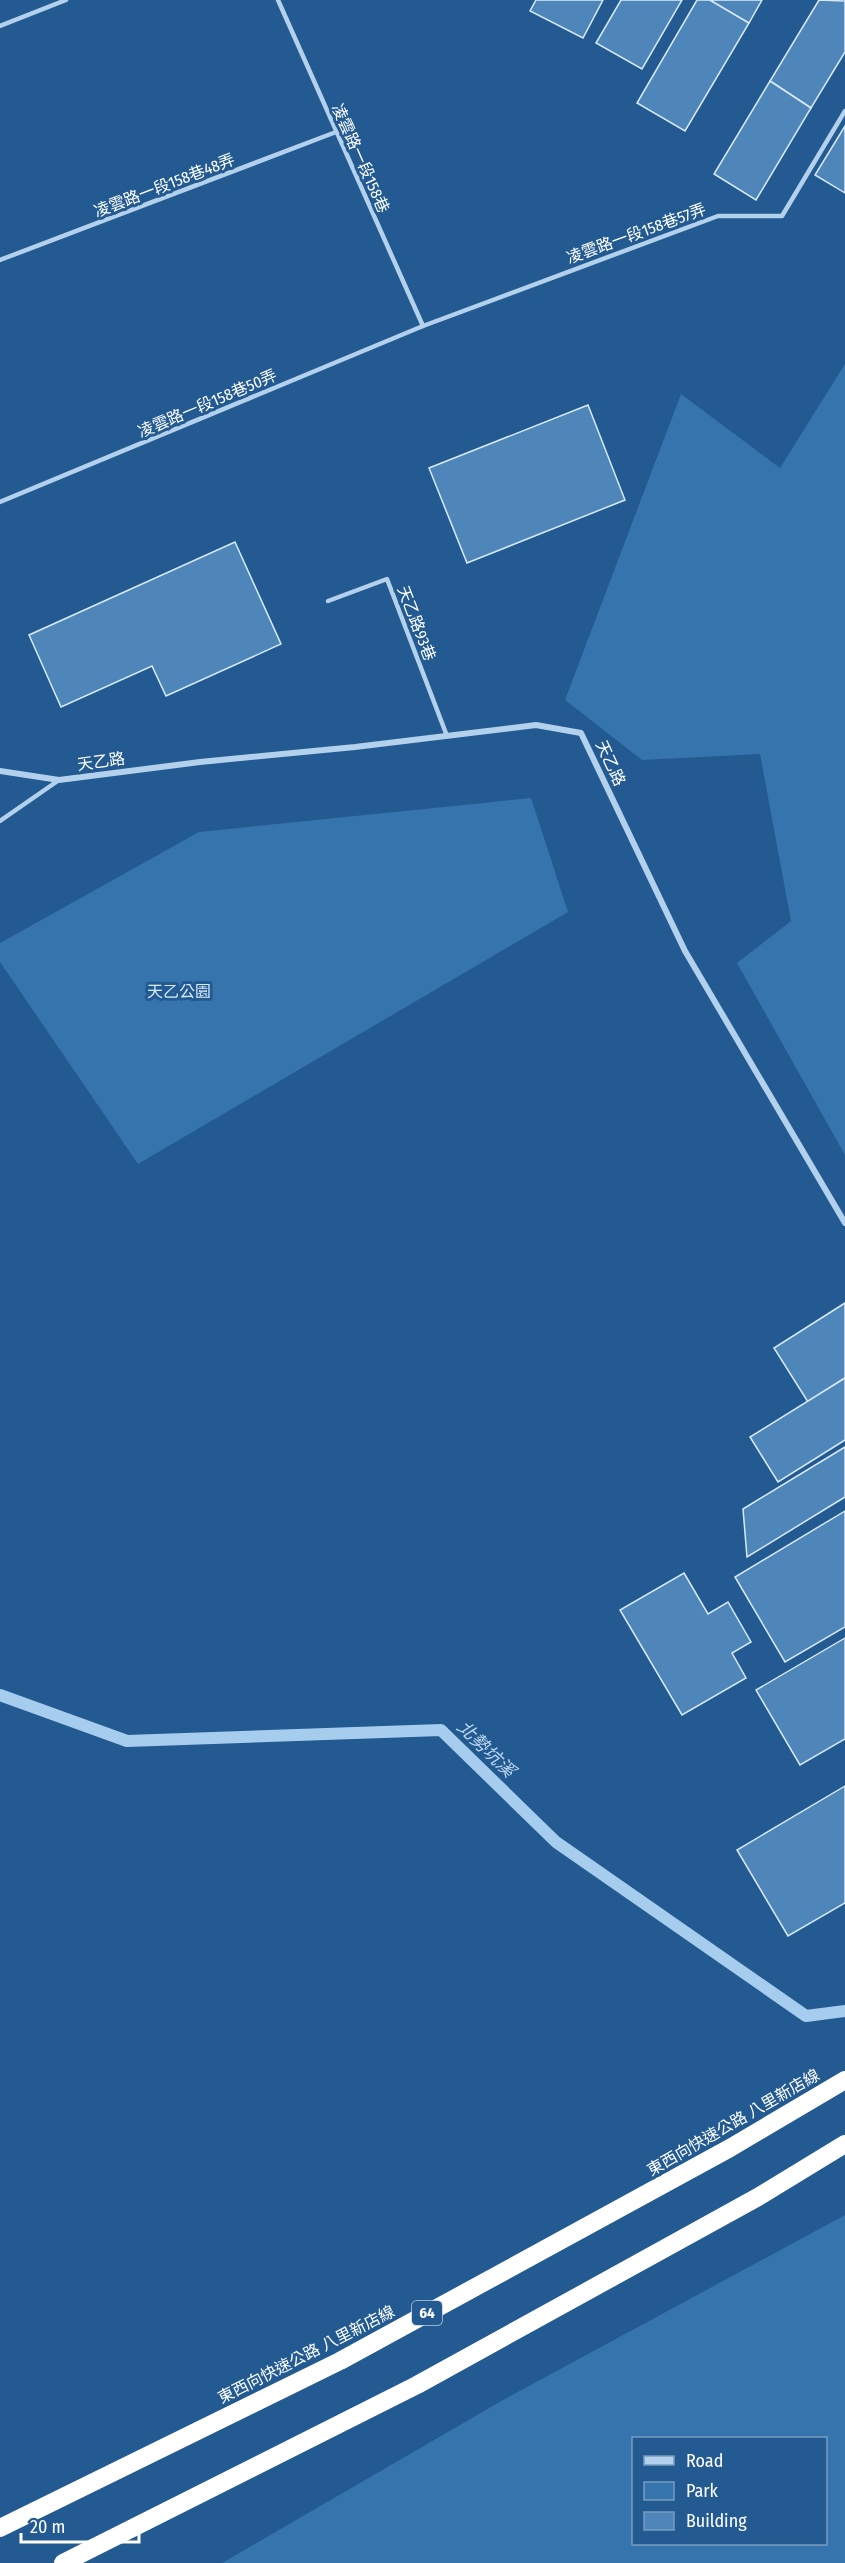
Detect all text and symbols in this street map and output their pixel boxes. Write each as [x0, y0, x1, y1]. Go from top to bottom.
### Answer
street label: 凌雲路一段158巷 [328, 101, 393, 216]
street label: 凌雲路一段158巷48弄 [91, 150, 237, 221]
street label: 凌雲路一段158巷57弄 [564, 199, 709, 268]
street label: 凌雲路一段158巷50弄 [135, 366, 280, 441]
street label: 天乙路93巷 [394, 583, 440, 663]
street label: 天乙路 [592, 737, 629, 789]
street label: 天乙路 [76, 749, 126, 774]
park label: 天乙公園 [147, 982, 211, 1001]
water label: 北勢坑溪 [452, 1716, 522, 1784]
street label: 東西向快速公路 八里新店線 [644, 2065, 823, 2180]
road number: 64 [412, 2301, 442, 2325]
street label: 東西向快速公路 八里新店線 [215, 2302, 398, 2407]
legend [632, 2437, 827, 2545]
text: Road [686, 2450, 723, 2472]
text: Park [686, 2480, 719, 2502]
scale bar [21, 2506, 140, 2544]
text: Building [686, 2510, 747, 2532]
text: 20 m [30, 2516, 65, 2538]

